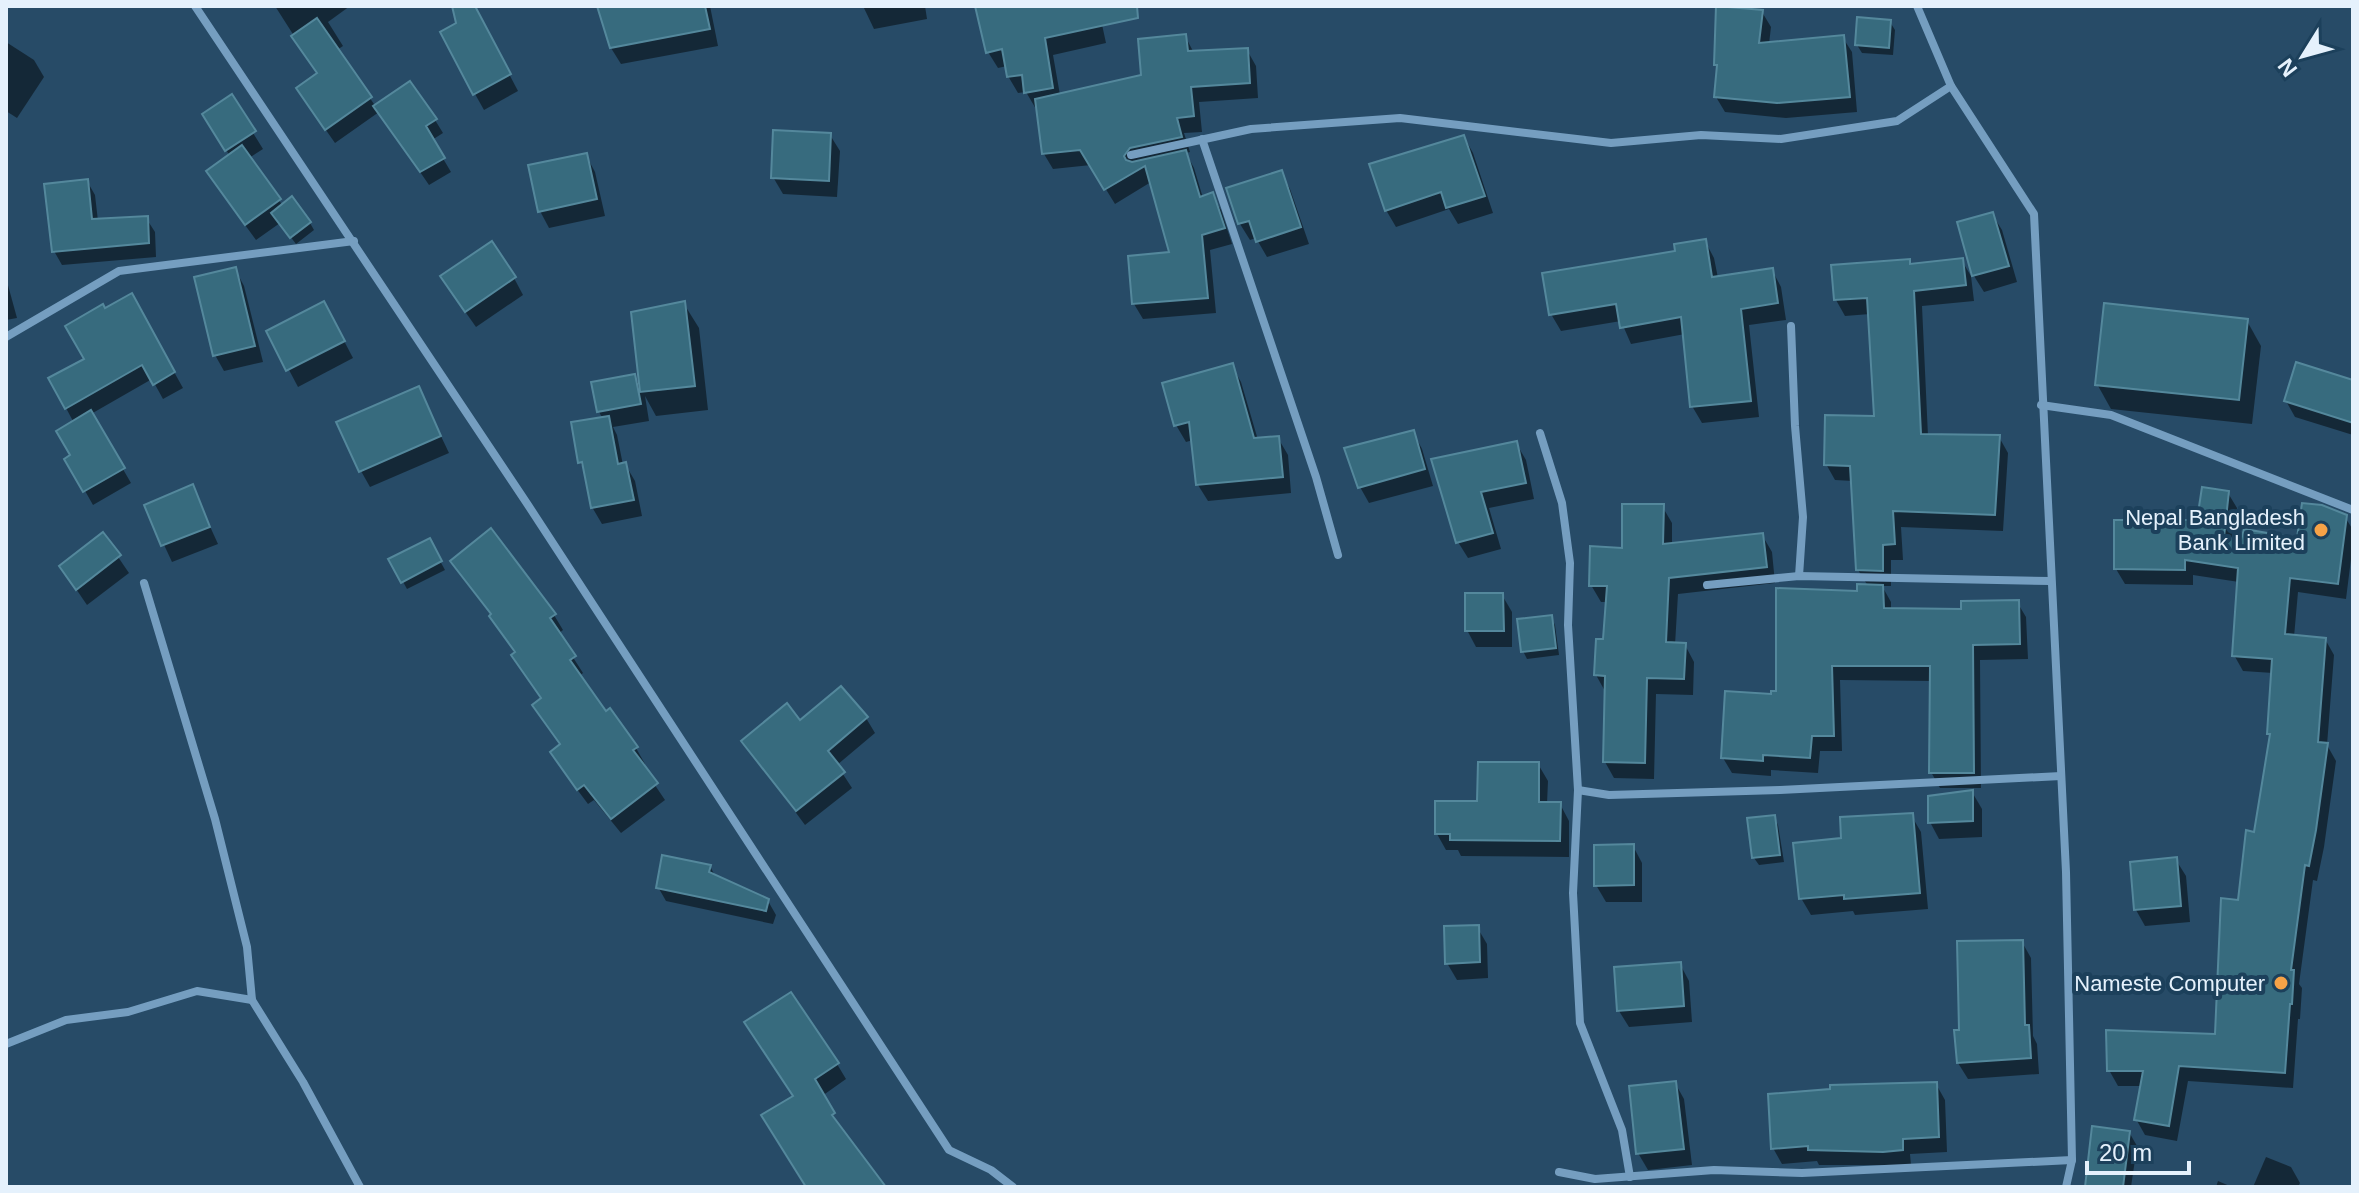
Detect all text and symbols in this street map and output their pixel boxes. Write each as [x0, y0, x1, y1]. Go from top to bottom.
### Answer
north arrow [2263, 16, 2343, 96]
text: N [2273, 54, 2302, 82]
place label: Nepal Bangladesh Bank Limited [2125, 505, 2305, 555]
marker: Nepal Bangladesh Bank Limited [2312, 521, 2330, 539]
place label: Nameste Computer [2074, 971, 2265, 996]
marker: Nameste Computer [2272, 974, 2290, 992]
scale bar [2087, 1125, 2189, 1175]
text: 20 m [2099, 1139, 2152, 1166]

